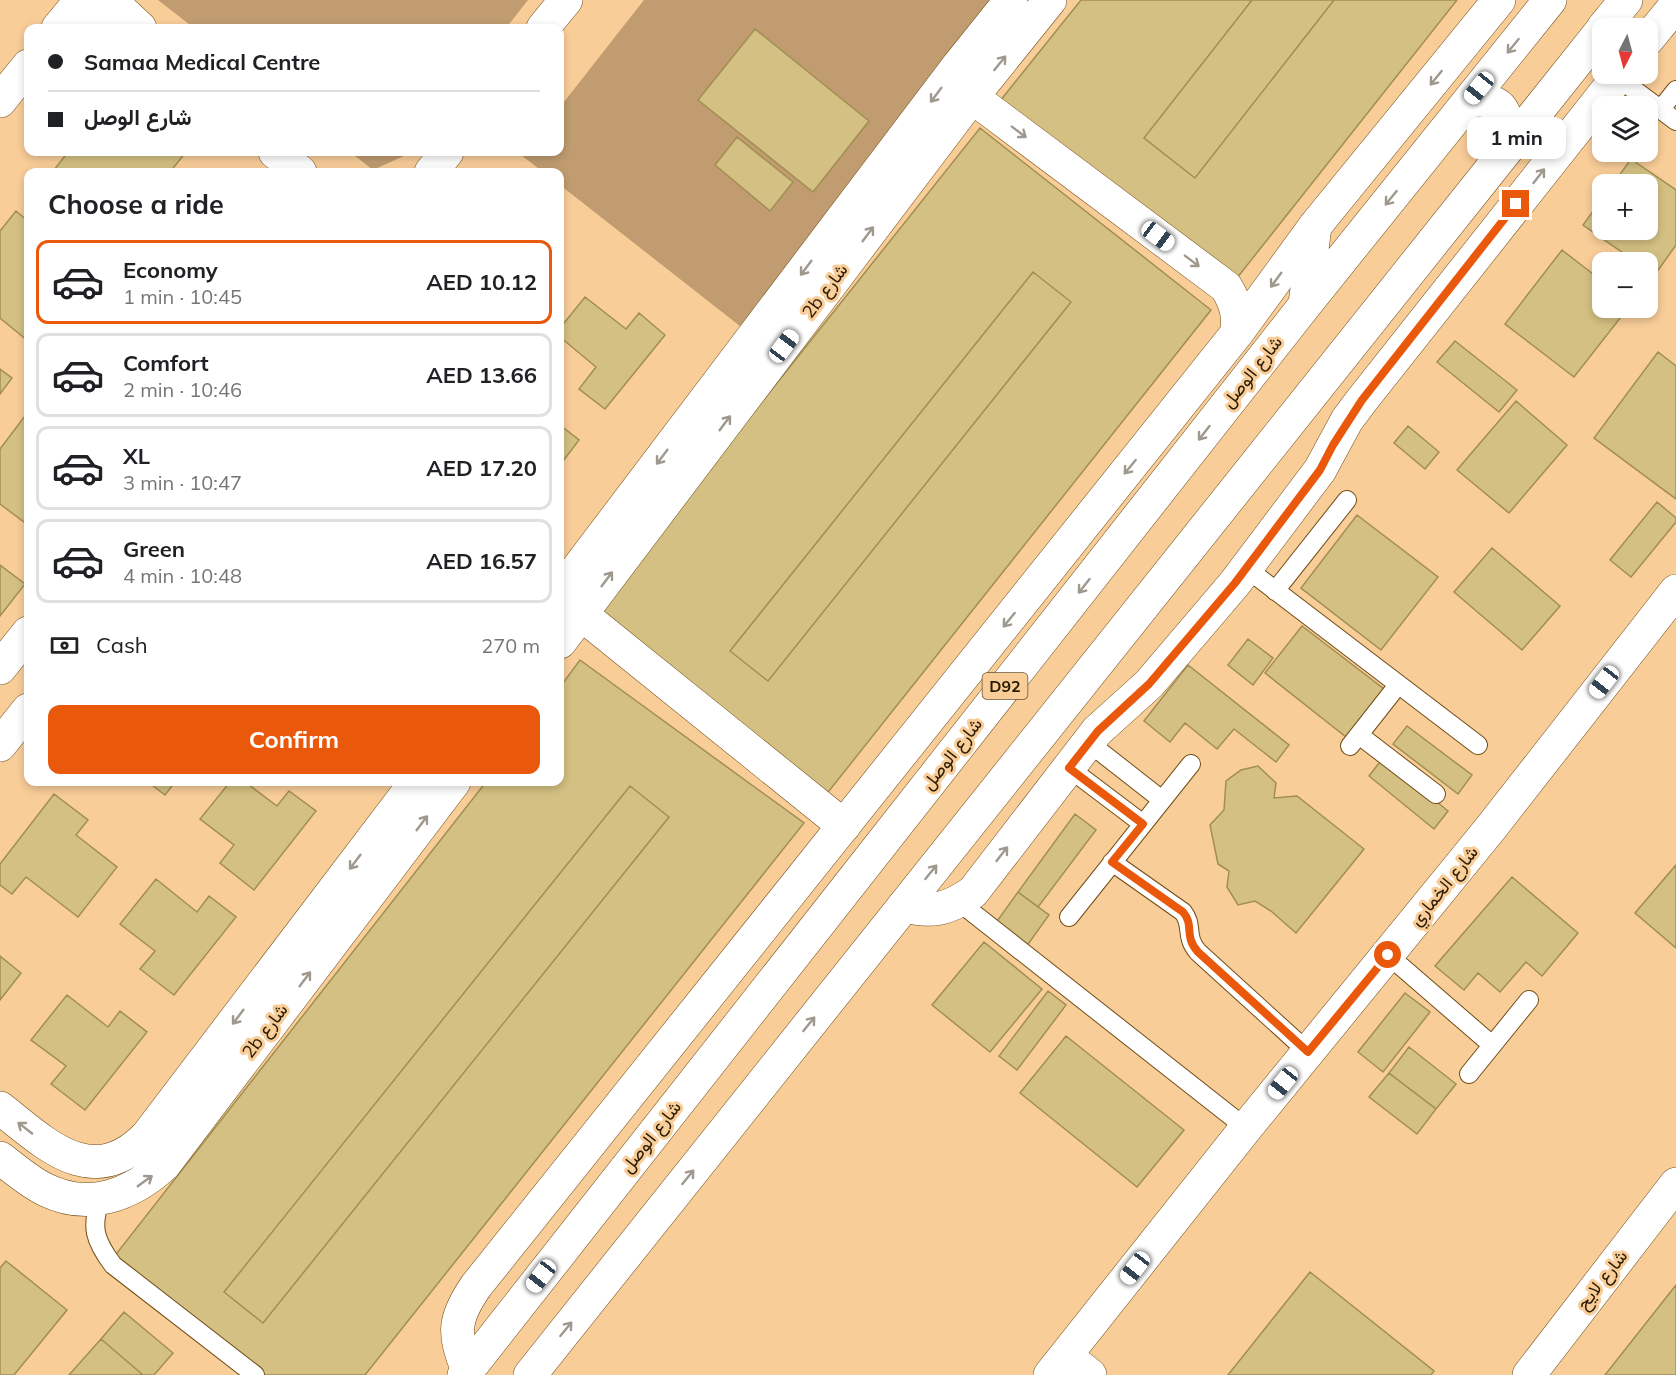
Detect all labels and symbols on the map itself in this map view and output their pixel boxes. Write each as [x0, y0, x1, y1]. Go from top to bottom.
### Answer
north arrow [1592, 18, 1658, 84]
one-way arrow [1507, 37, 1520, 53]
one-way arrow [993, 55, 1006, 71]
car [1461, 68, 1497, 108]
one-way arrow [1429, 70, 1442, 86]
one-way arrow [930, 87, 942, 103]
callout: 1 min [1466, 117, 1565, 159]
one-way arrow [1011, 126, 1027, 138]
one-way arrow [1532, 168, 1545, 184]
one-way arrow [1384, 190, 1398, 205]
route end [1502, 190, 1529, 217]
car [1138, 218, 1178, 254]
one-way arrow [862, 227, 875, 243]
one-way arrow [1184, 255, 1200, 267]
street label: 2b شارع [797, 259, 853, 323]
one-way arrow [799, 259, 812, 275]
one-way arrow [1270, 272, 1282, 288]
car [766, 326, 802, 366]
street label: شارع الوصل [1216, 331, 1288, 413]
one-way arrow [719, 416, 732, 432]
one-way arrow [1198, 424, 1211, 440]
one-way arrow [656, 448, 669, 464]
one-way arrow [1124, 459, 1137, 475]
one-way arrow [601, 571, 614, 587]
one-way arrow [1078, 578, 1091, 594]
one-way arrow [1002, 611, 1015, 627]
car [1586, 662, 1622, 702]
road number: D92 [982, 673, 1028, 699]
street label: شارع الوصل [916, 713, 988, 795]
one-way arrow [416, 816, 429, 832]
street label: شارع الخماري [1404, 841, 1486, 933]
one-way arrow [995, 847, 1008, 863]
one-way arrow [349, 853, 362, 869]
one-way arrow [924, 864, 937, 880]
route start [1374, 941, 1401, 968]
one-way arrow [298, 971, 311, 987]
street label: 2b شارع [237, 999, 293, 1063]
one-way arrow [231, 1009, 244, 1025]
one-way arrow [803, 1016, 816, 1032]
car [1265, 1063, 1301, 1103]
street label: شارع الوصل [615, 1096, 687, 1178]
one-way arrow [18, 1121, 34, 1134]
one-way arrow [681, 1169, 694, 1185]
one-way arrow [136, 1174, 152, 1187]
street label: شارع لايح [1571, 1245, 1633, 1315]
car [1117, 1248, 1153, 1288]
car [523, 1256, 559, 1296]
one-way arrow [560, 1321, 573, 1337]

